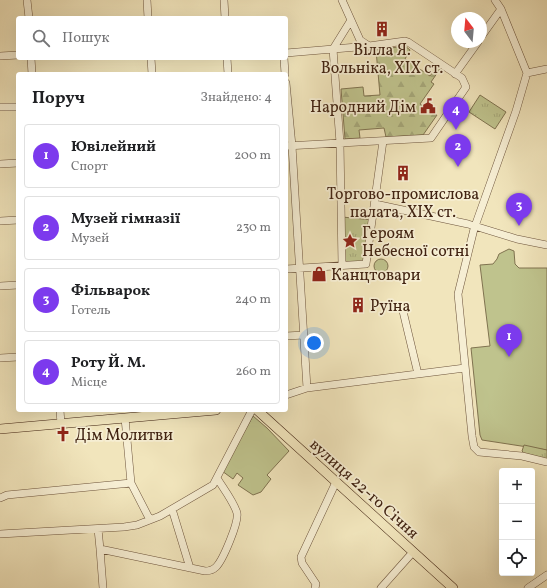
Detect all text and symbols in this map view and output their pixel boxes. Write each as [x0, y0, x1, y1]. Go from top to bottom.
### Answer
north arrow [451, 12, 487, 48]
search box [16, 16, 288, 60]
building icon: Вілла Я. Вольніка, XIX ст. [373, 20, 391, 38]
icon: search [30, 27, 52, 49]
text: Пошук [62, 28, 110, 49]
place label: Вілла Я. Вольніка, XIX ст. [321, 40, 443, 80]
text: Поруч [32, 87, 85, 110]
text: Знайдено: 4 [200, 89, 272, 107]
place label: Народний Дім [310, 97, 416, 119]
public building icon: Народний Дім [419, 97, 437, 115]
pin: 4 [443, 97, 469, 130]
pin: 2 [445, 134, 471, 167]
text: Ювілейний [71, 137, 156, 158]
text: 1 [43, 147, 49, 165]
text: 200 m [234, 147, 271, 165]
text: Спорт [71, 158, 108, 176]
building icon: Торгово-промислова палата, XIX ст. [394, 164, 412, 182]
place label: Торгово-промислова палата, XIX ст. [327, 184, 479, 224]
pin: 3 [506, 193, 532, 226]
text: Музей гімназії [71, 209, 180, 230]
text: 2 [43, 219, 49, 237]
text: 230 m [236, 219, 271, 237]
place label: Героям Небесної сотні [362, 223, 469, 263]
text: Музей [71, 230, 109, 248]
place icon: Героям Небесної сотні [341, 232, 359, 250]
shop icon: Канцтовари [310, 265, 328, 283]
place label: Канцтовари [331, 265, 421, 287]
text: Фільварок [71, 281, 150, 302]
text: 3 [43, 291, 49, 309]
text: 240 m [235, 291, 271, 309]
building icon: Руїна [349, 296, 367, 314]
place label: Руїна [370, 296, 411, 318]
text: Готель [71, 302, 111, 320]
pin: 1 [496, 324, 522, 357]
your location [304, 333, 324, 353]
text: Роту Й. М. [71, 353, 146, 374]
text: 4 [42, 363, 50, 381]
text: 260 m [236, 363, 271, 381]
text: Місце [71, 374, 107, 392]
church icon: Дім Молитви [54, 425, 72, 443]
place label: Дім Молитви [75, 425, 173, 447]
street label: вулиця 22-го Січня [304, 434, 423, 545]
map controls [499, 468, 535, 576]
button: + [499, 468, 535, 504]
button: − [499, 504, 535, 540]
button: locate [499, 540, 535, 576]

